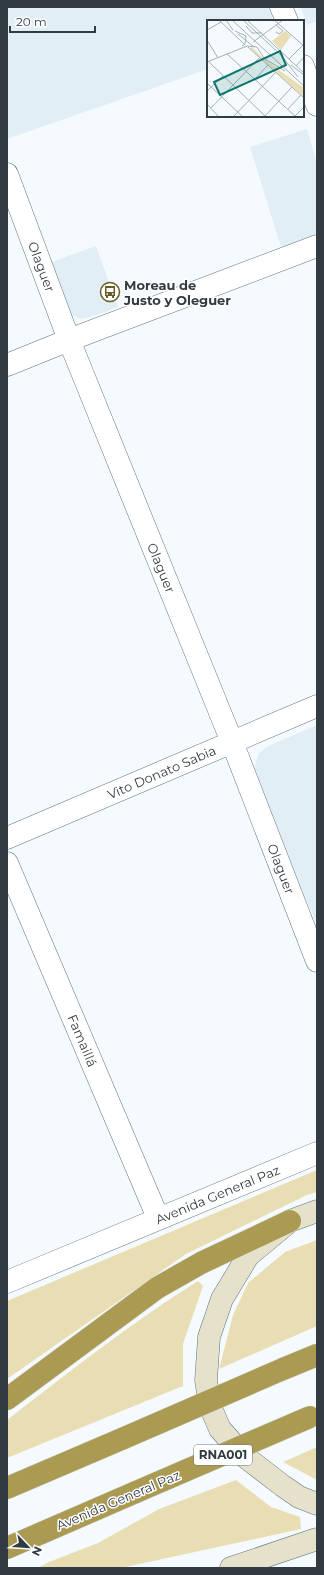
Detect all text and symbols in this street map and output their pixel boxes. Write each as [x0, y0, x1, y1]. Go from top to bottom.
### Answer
scale bar [10, 8, 95, 34]
text: 20 m [16, 14, 47, 29]
inset map [207, 20, 304, 117]
street label: Olaguer [25, 239, 58, 294]
place label: Moreau de Justo y Oleguer [123, 277, 231, 308]
bus stop icon: Moreau de Justo y Oleguer [99, 281, 121, 303]
street label: Olaguer [144, 540, 179, 595]
street label: Vito Donato Sabia [105, 742, 218, 802]
street label: Olaguer [264, 841, 298, 896]
street label: Famaillá [64, 1012, 101, 1069]
street label: Avenida General Paz [153, 1161, 282, 1227]
road number: RNA001 [194, 1445, 252, 1465]
street label: Avenida General Paz [54, 1466, 183, 1533]
north arrow [8, 1527, 48, 1567]
text: N [29, 1544, 45, 1558]

